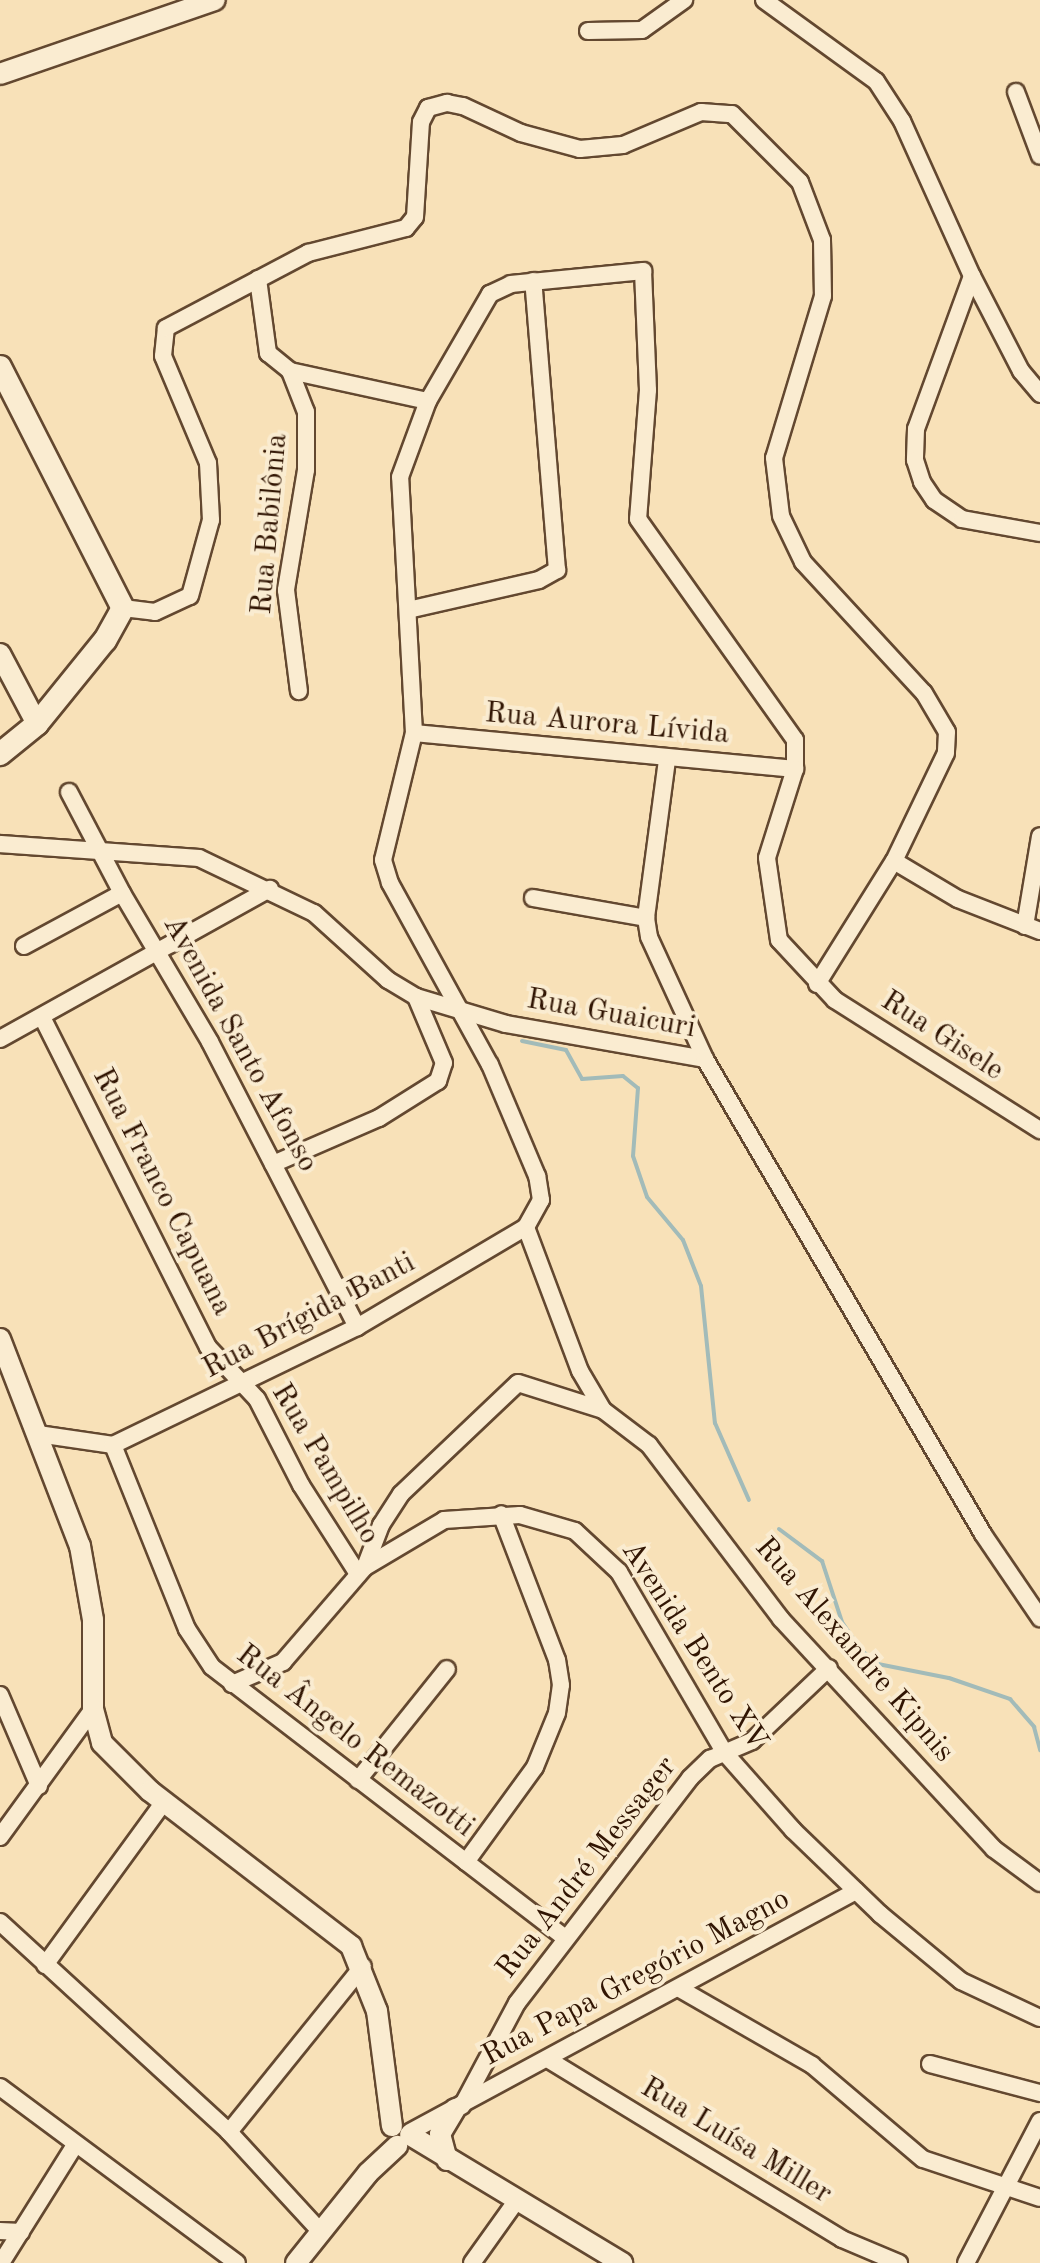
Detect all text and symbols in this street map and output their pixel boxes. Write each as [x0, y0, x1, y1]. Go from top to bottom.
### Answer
street label: Rua Babilônia [244, 432, 296, 616]
street label: Rua Aurora Lívida [483, 695, 731, 753]
street label: Avenida Santo Afonso [155, 909, 325, 1179]
street label: Rua Guaicuri [524, 981, 698, 1047]
street label: Rua Gisele [874, 983, 1010, 1089]
street label: Rua Franco Capuana [84, 1062, 240, 1322]
street label: Rua Brígida Banti [197, 1245, 421, 1387]
street label: Rua Pampilho [263, 1377, 387, 1551]
street label: Rua Alexandre Kipnis [747, 1530, 961, 1770]
street label: Avenida Bento XV [613, 1534, 775, 1758]
street label: Rua Ângelo Remazotti [229, 1637, 481, 1845]
street label: Rua André Messager [489, 1750, 685, 1986]
street label: Rua Papa Gregório Magno [476, 1882, 796, 2074]
street label: Rua Luísa Miller [634, 2070, 838, 2212]

